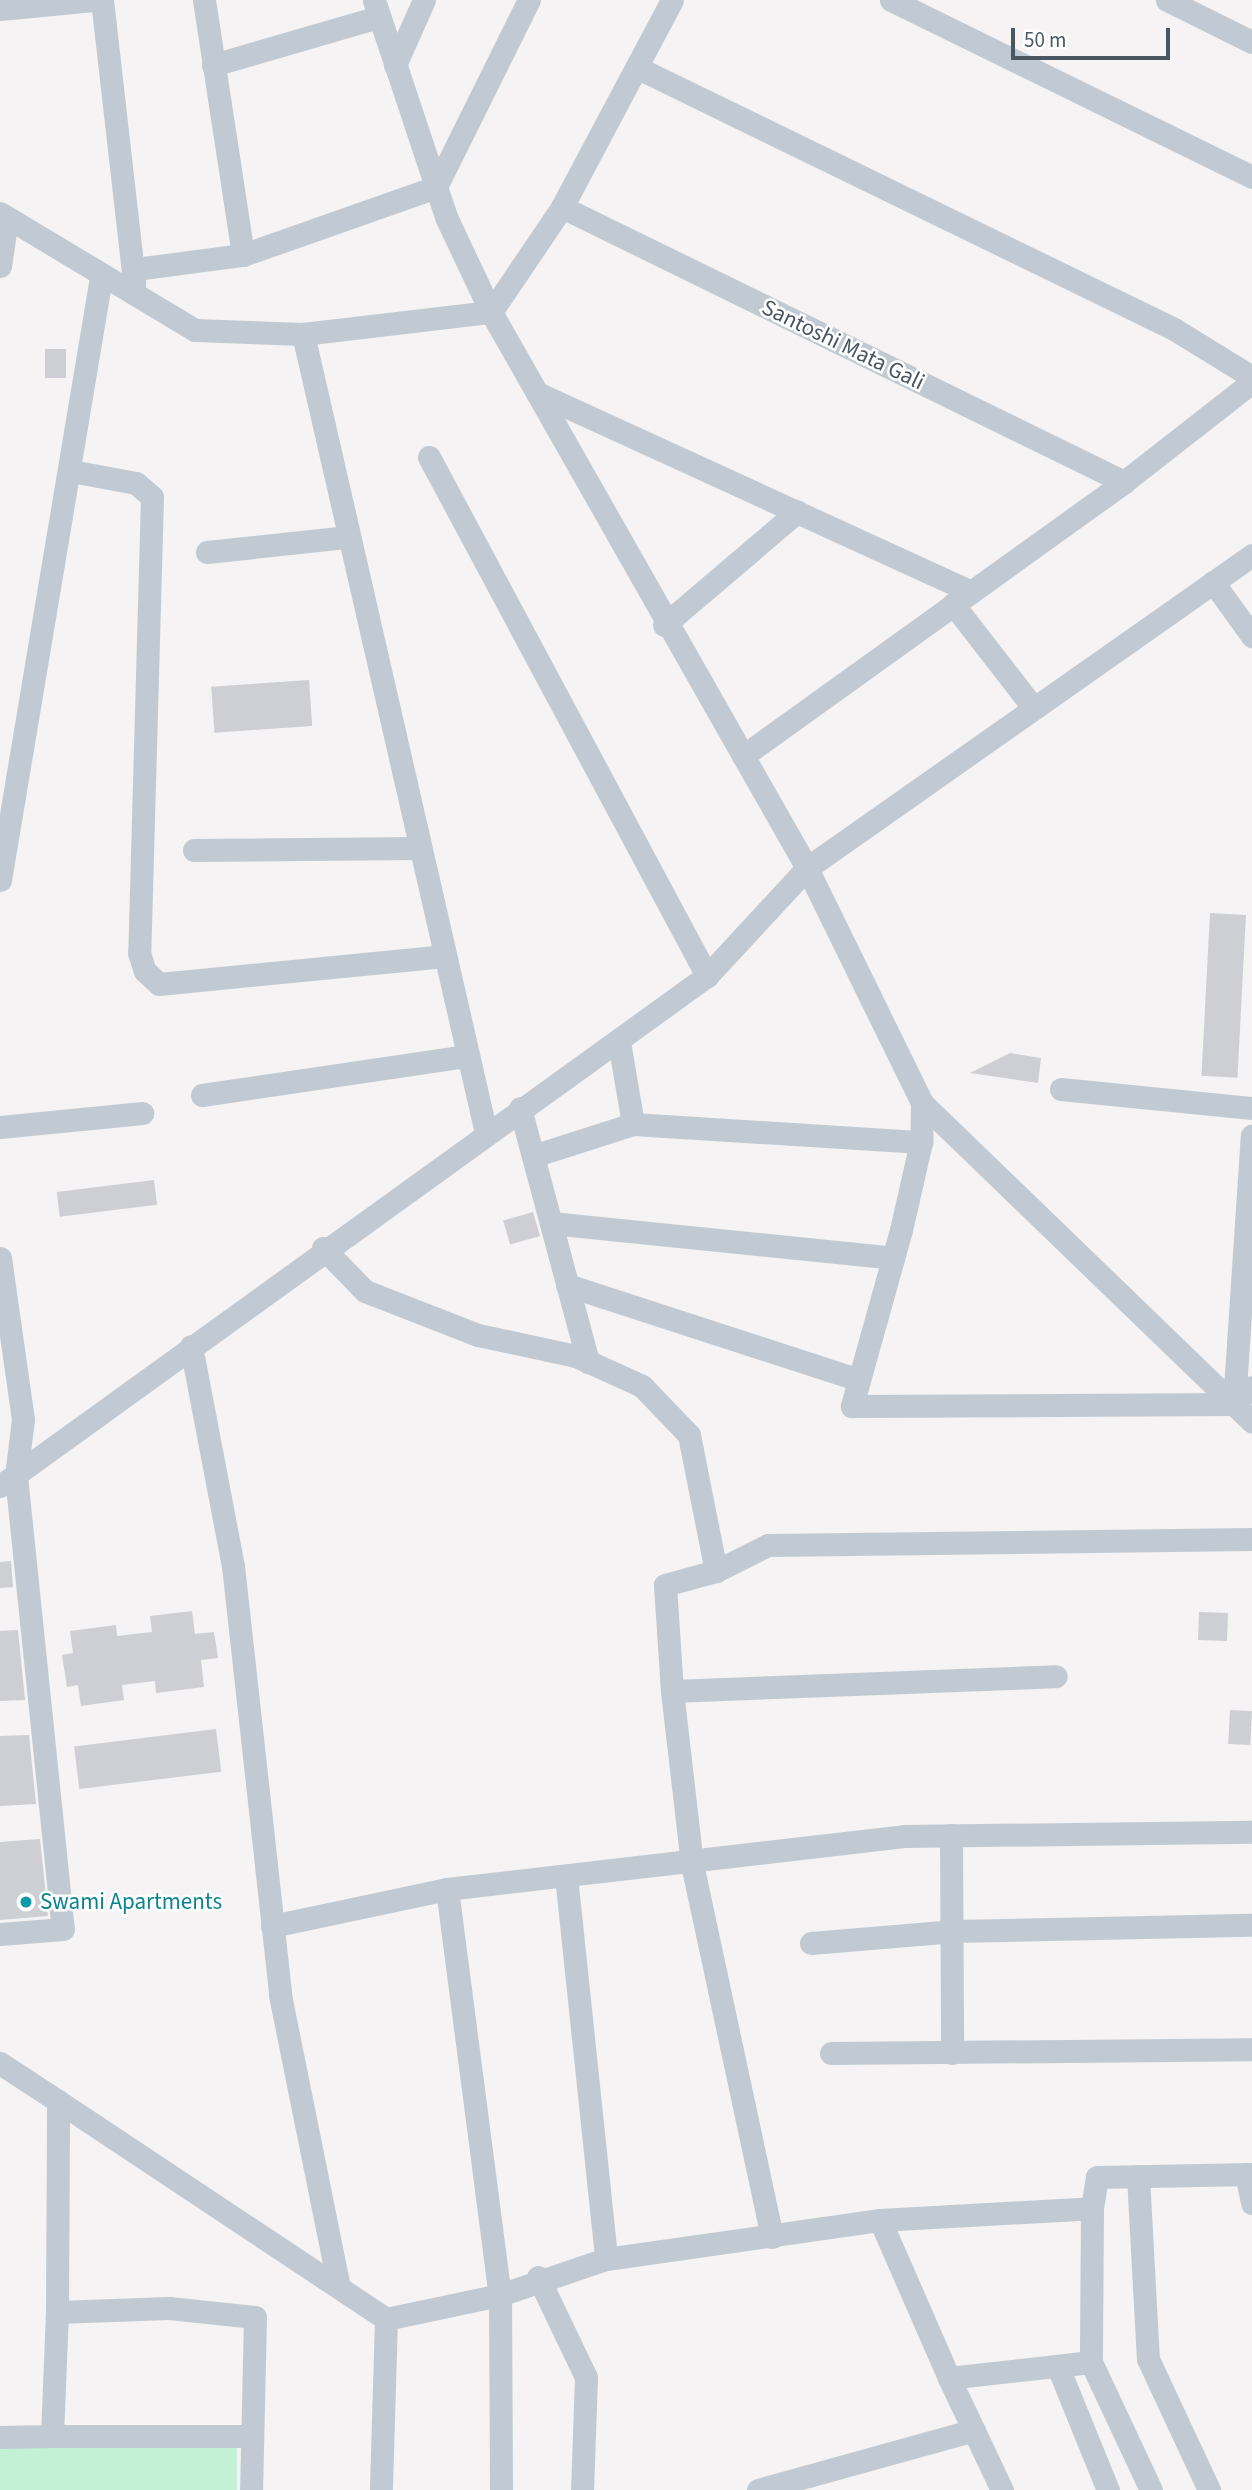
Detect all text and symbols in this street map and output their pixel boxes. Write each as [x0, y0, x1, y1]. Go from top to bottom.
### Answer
scale bar [1014, 14, 1173, 58]
text: 50 m [1024, 25, 1066, 55]
street label: Santoshi Mata Gali [757, 294, 929, 396]
place label: Swami Apartments [40, 1888, 222, 1916]
marker: Swami Apartments [18, 1894, 34, 1910]

